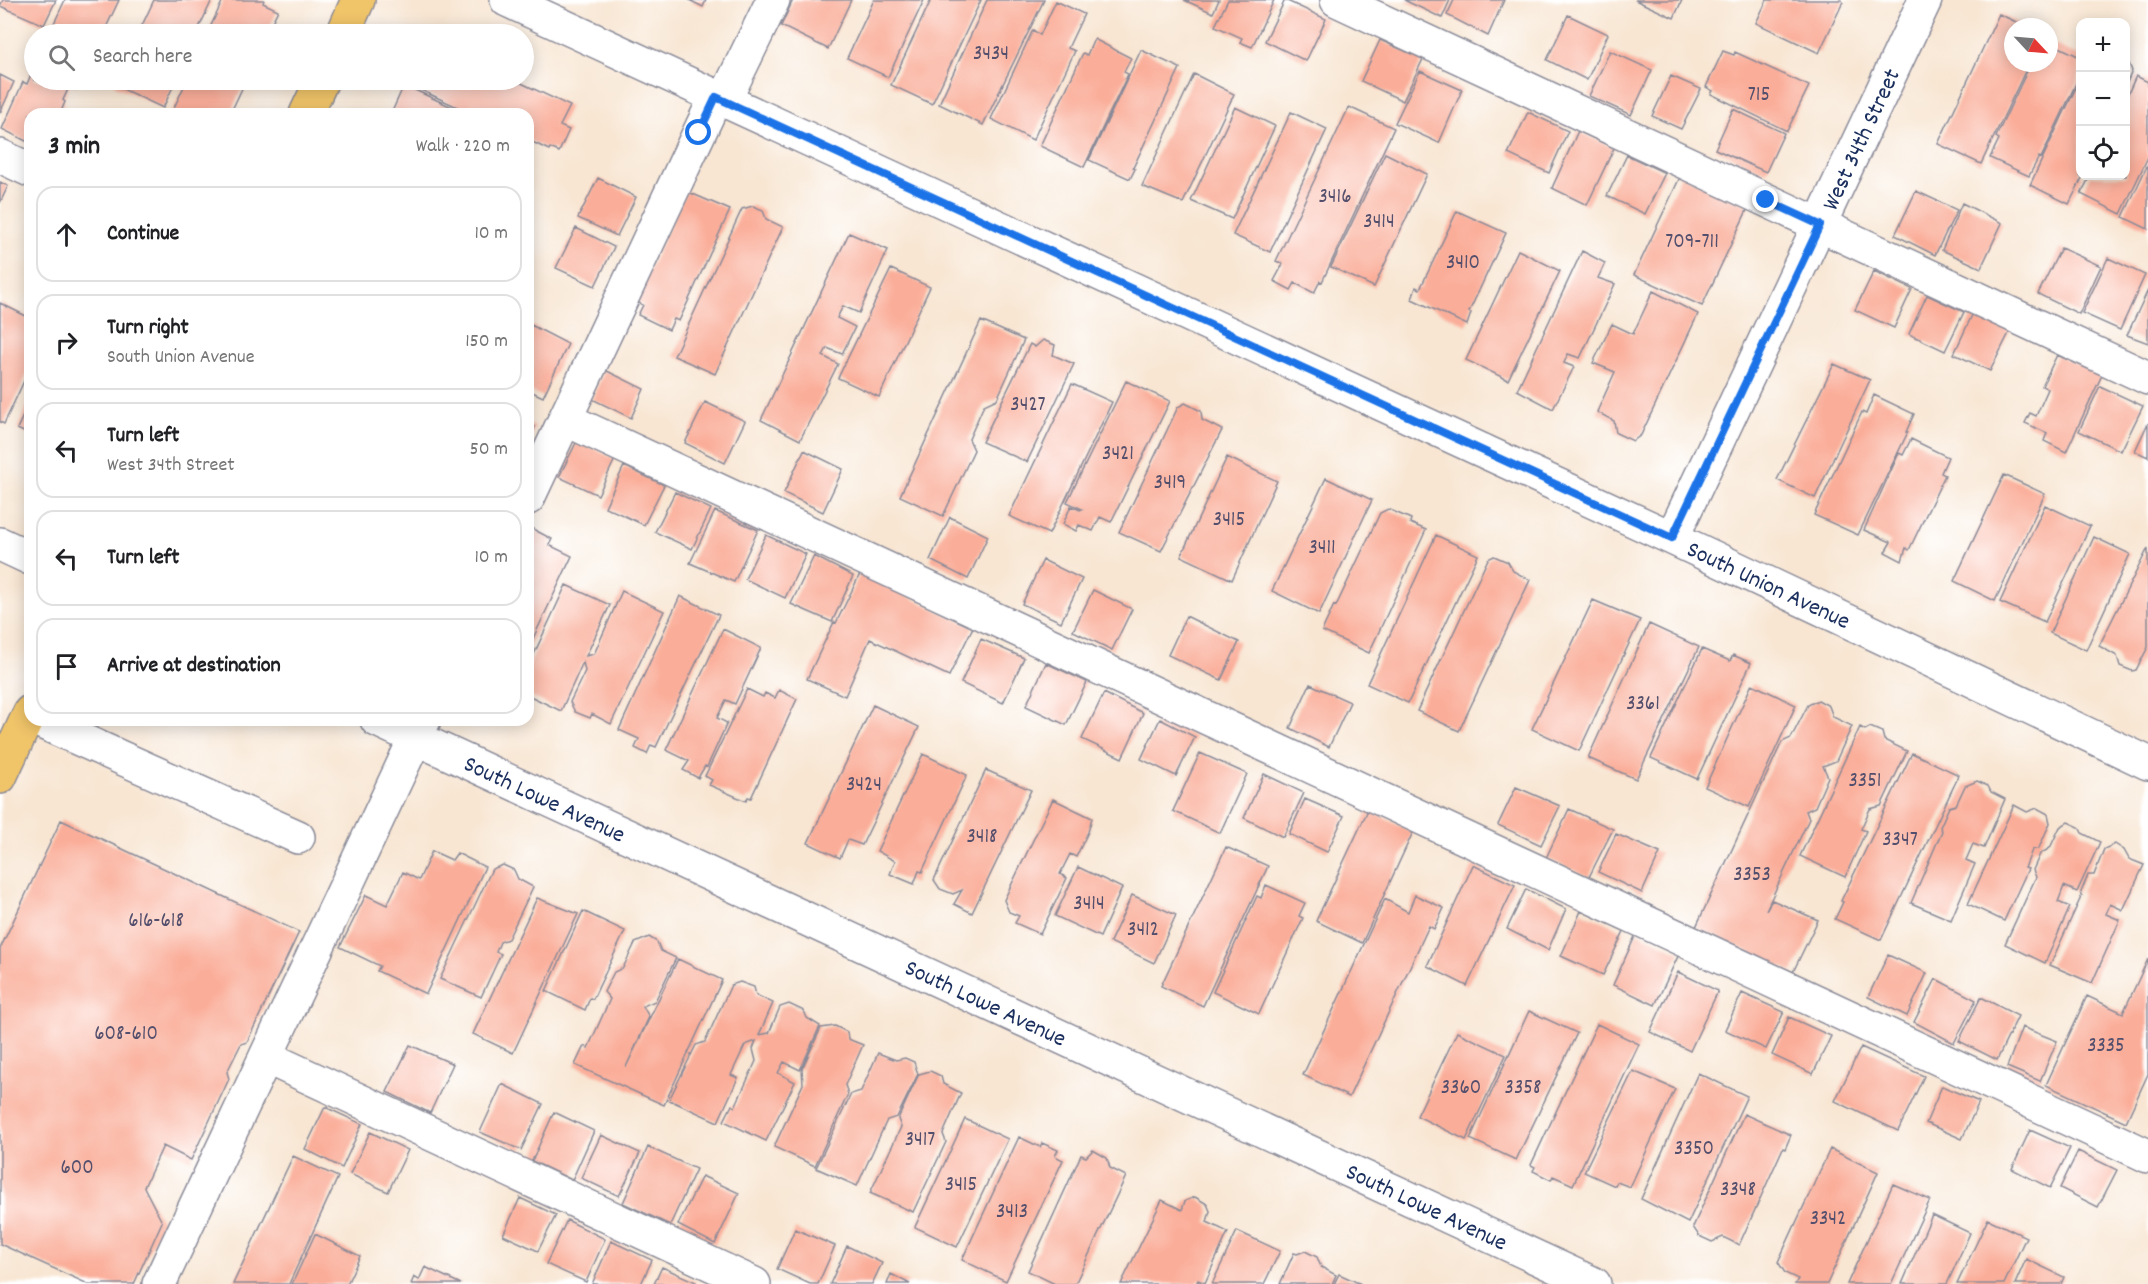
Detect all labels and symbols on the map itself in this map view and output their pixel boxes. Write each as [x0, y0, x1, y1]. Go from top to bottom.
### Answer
north arrow [2004, 18, 2058, 72]
house number: 3434 [973, 40, 1009, 70]
street label: West 34th Street [1815, 64, 1911, 217]
house number: 715 [1748, 81, 1770, 111]
route start [685, 119, 711, 145]
house number: 3416 [1319, 183, 1351, 213]
route end [1752, 186, 1778, 212]
house number: 3414 [1363, 208, 1395, 238]
house number: 709-711 [1665, 228, 1719, 258]
house number: 3410 [1446, 249, 1480, 279]
house number: 3427 [1010, 391, 1046, 421]
house number: 3421 [1102, 440, 1134, 470]
house number: 3419 [1154, 469, 1186, 499]
house number: 3415 [1213, 506, 1245, 536]
house number: 3411 [1308, 534, 1336, 564]
street label: South Union Avenue [1680, 534, 1855, 640]
house number: 3361 [1626, 690, 1660, 720]
street label: South Lowe Avenue [457, 748, 630, 853]
house number: 3351 [1849, 767, 1881, 797]
house number: 3424 [846, 771, 882, 801]
house number: 3418 [966, 823, 998, 853]
house number: 3347 [1882, 826, 1918, 856]
house number: 3353 [1733, 861, 1771, 891]
house number: 3414 [1073, 890, 1105, 920]
house number: 616-618 [128, 907, 184, 937]
house number: 3412 [1127, 916, 1159, 946]
street label: South Lowe Avenue [898, 952, 1071, 1057]
house number: 608-610 [94, 1020, 158, 1050]
house number: 3335 [2087, 1032, 2125, 1062]
house number: 3360 [1441, 1074, 1481, 1104]
house number: 3358 [1505, 1074, 1541, 1104]
house number: 3417 [905, 1126, 935, 1156]
house number: 3350 [1674, 1135, 1714, 1165]
house number: 600 [60, 1154, 94, 1184]
street label: South Lowe Avenue [1339, 1156, 1512, 1261]
house number: 3415 [945, 1171, 977, 1201]
house number: 3348 [1720, 1176, 1756, 1206]
house number: 3413 [996, 1198, 1028, 1228]
house number: 3342 [1810, 1205, 1846, 1235]

